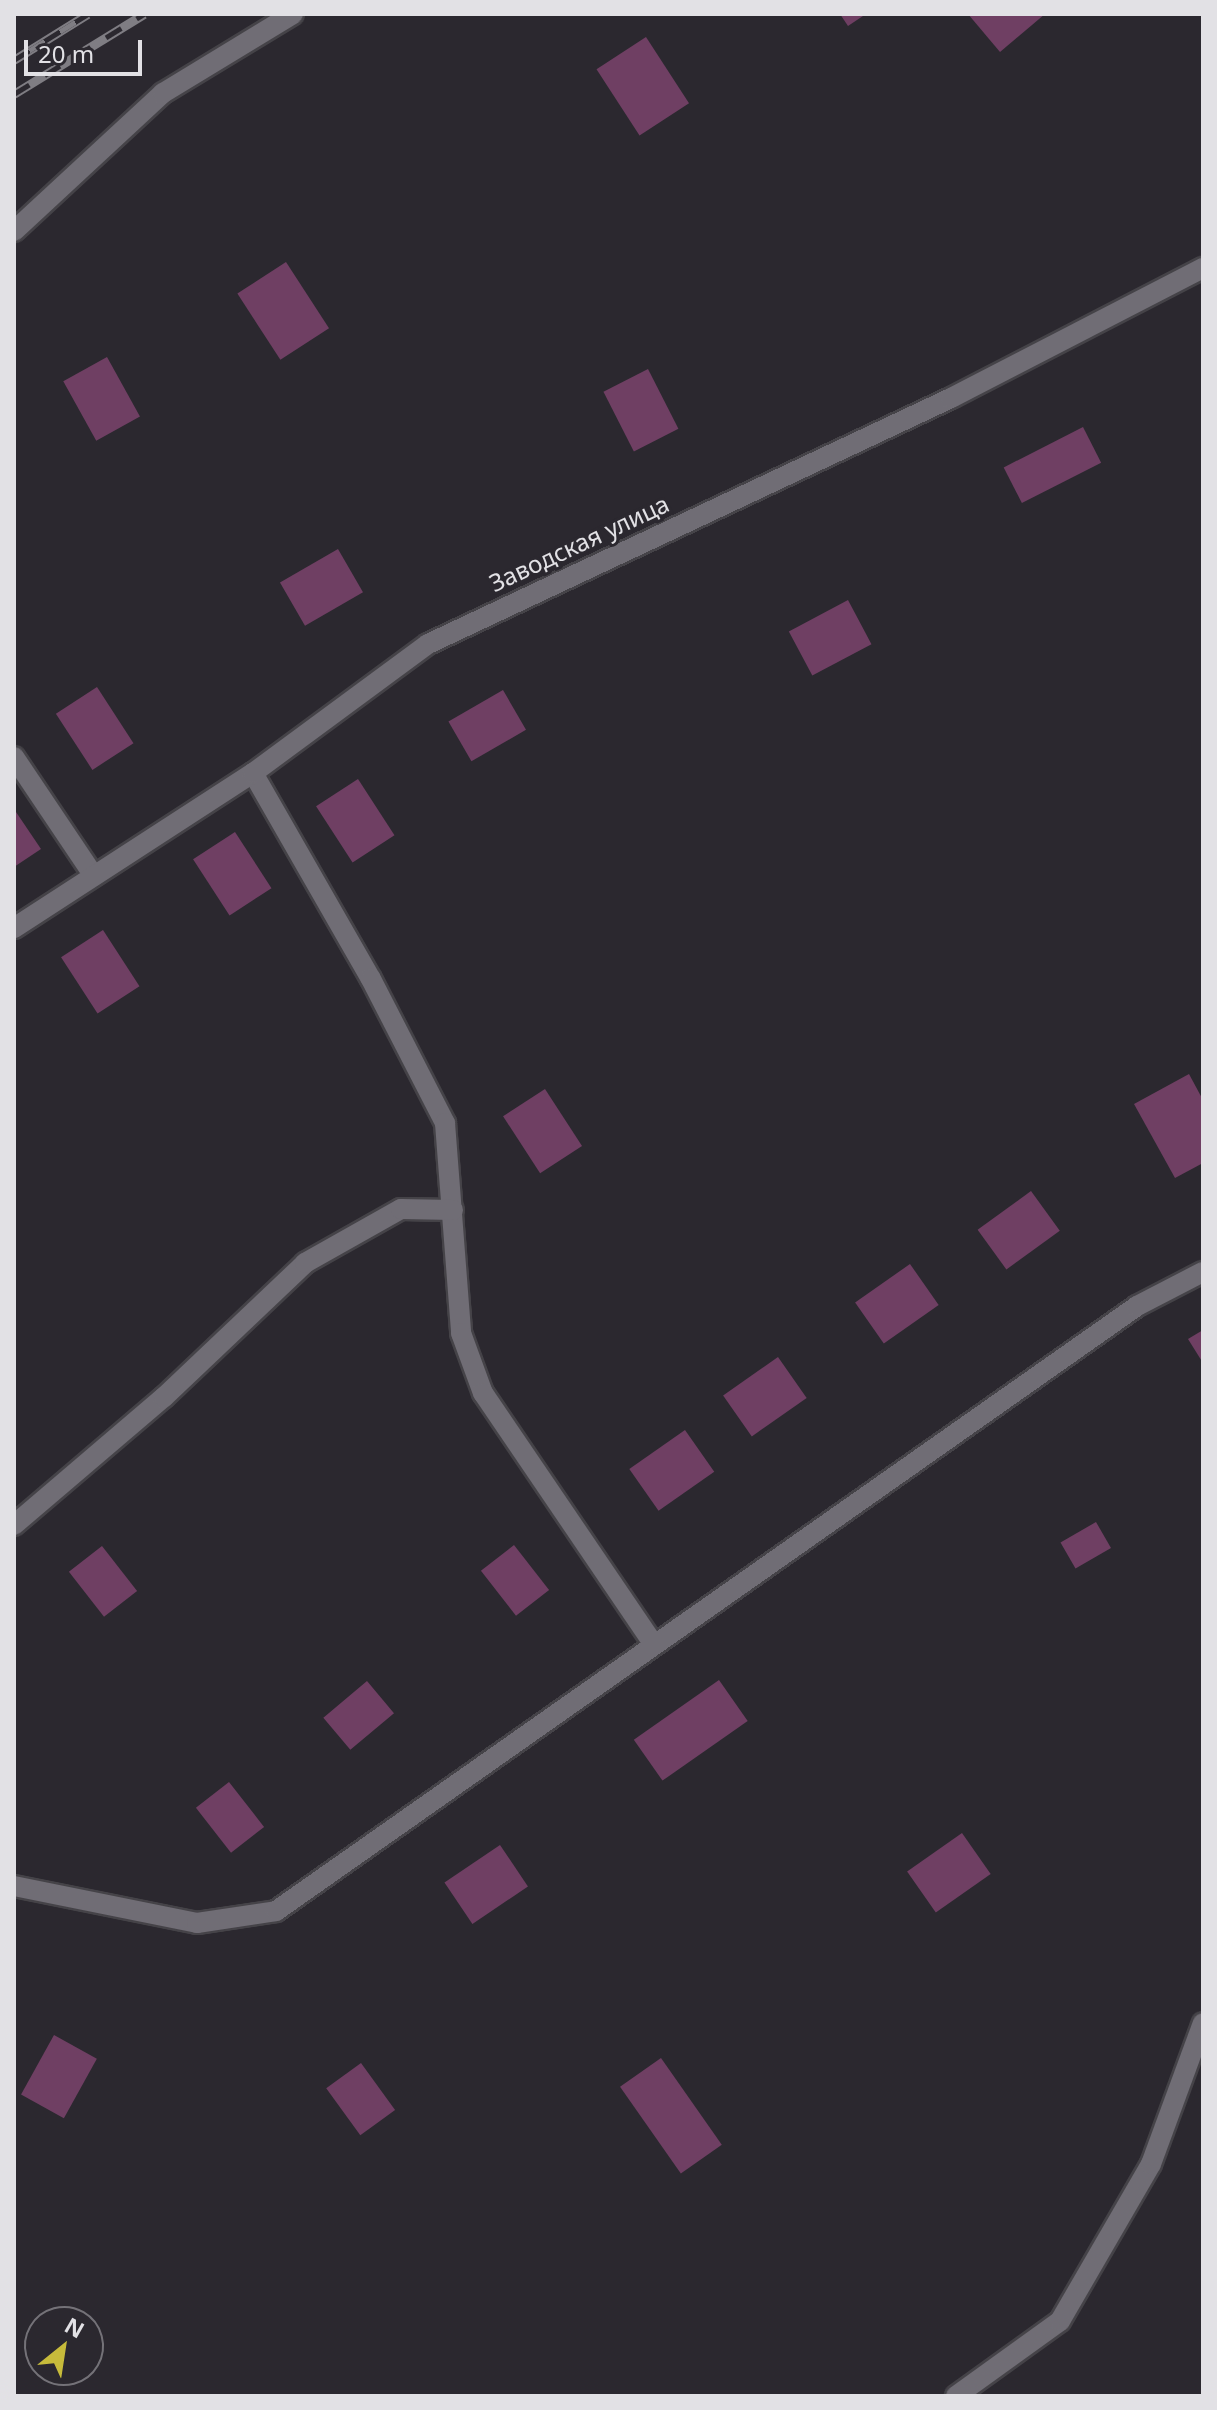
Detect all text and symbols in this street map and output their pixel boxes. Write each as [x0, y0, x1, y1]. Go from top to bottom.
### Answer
scale bar [28, 24, 146, 74]
text: 20 m [38, 37, 94, 70]
street label: Заводская улица [485, 489, 673, 597]
north arrow [24, 2306, 104, 2386]
text: N [60, 2309, 90, 2344]

